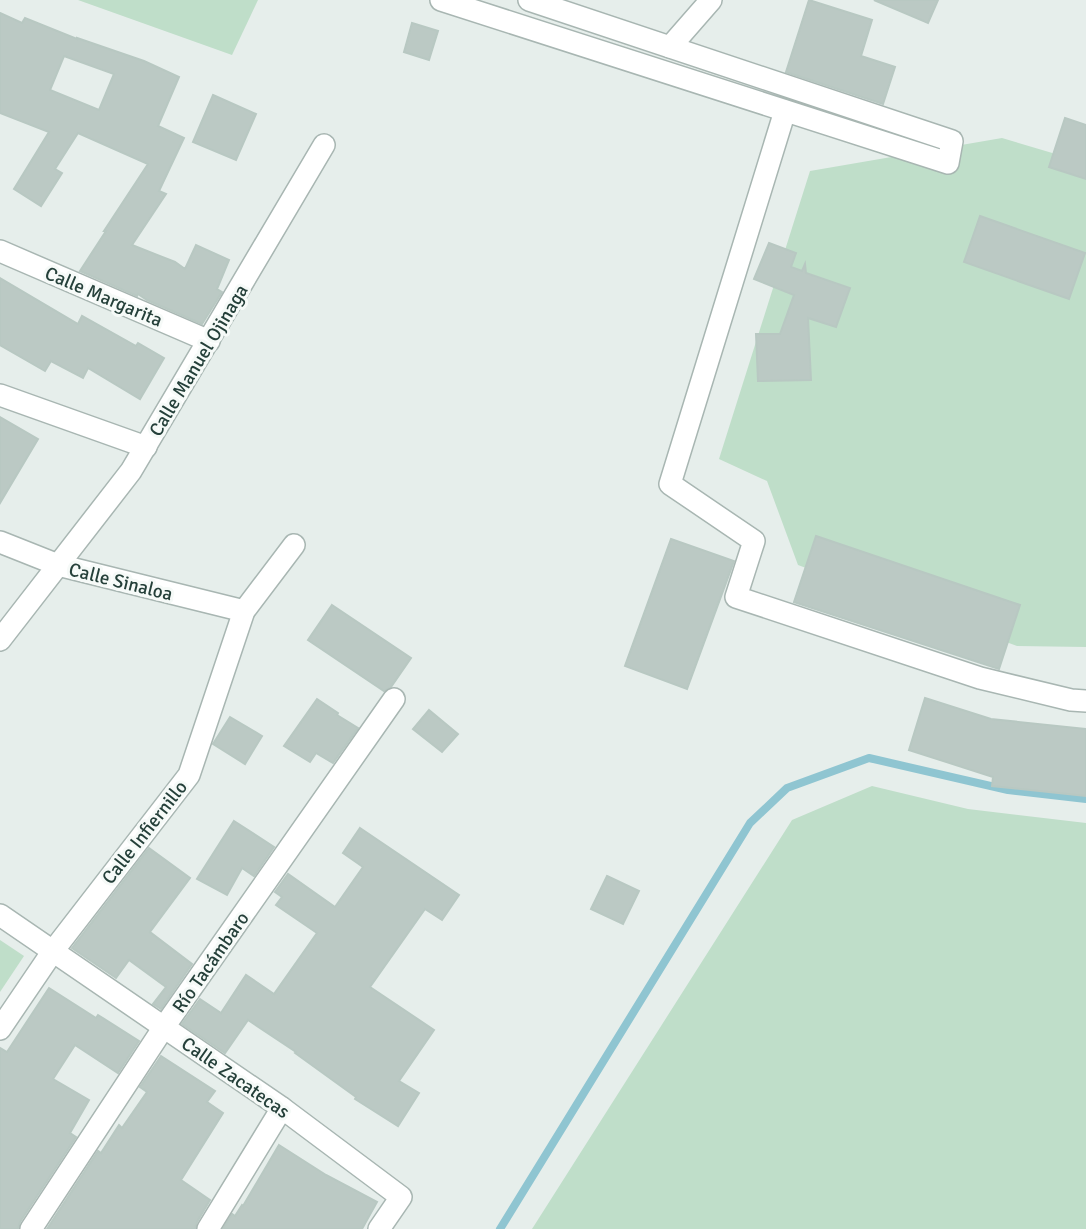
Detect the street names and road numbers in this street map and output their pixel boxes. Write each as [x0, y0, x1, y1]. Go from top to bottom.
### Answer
street label: Calle Margarita [41, 261, 166, 332]
street label: Calle Manuel Ojinaga [144, 280, 254, 441]
street label: Calle Sinaloa [66, 558, 175, 606]
street label: Calle Infiernillo [97, 776, 193, 889]
street label: Río Tacámbaro [167, 907, 255, 1018]
street label: Calle Zacatecas [177, 1032, 294, 1124]

